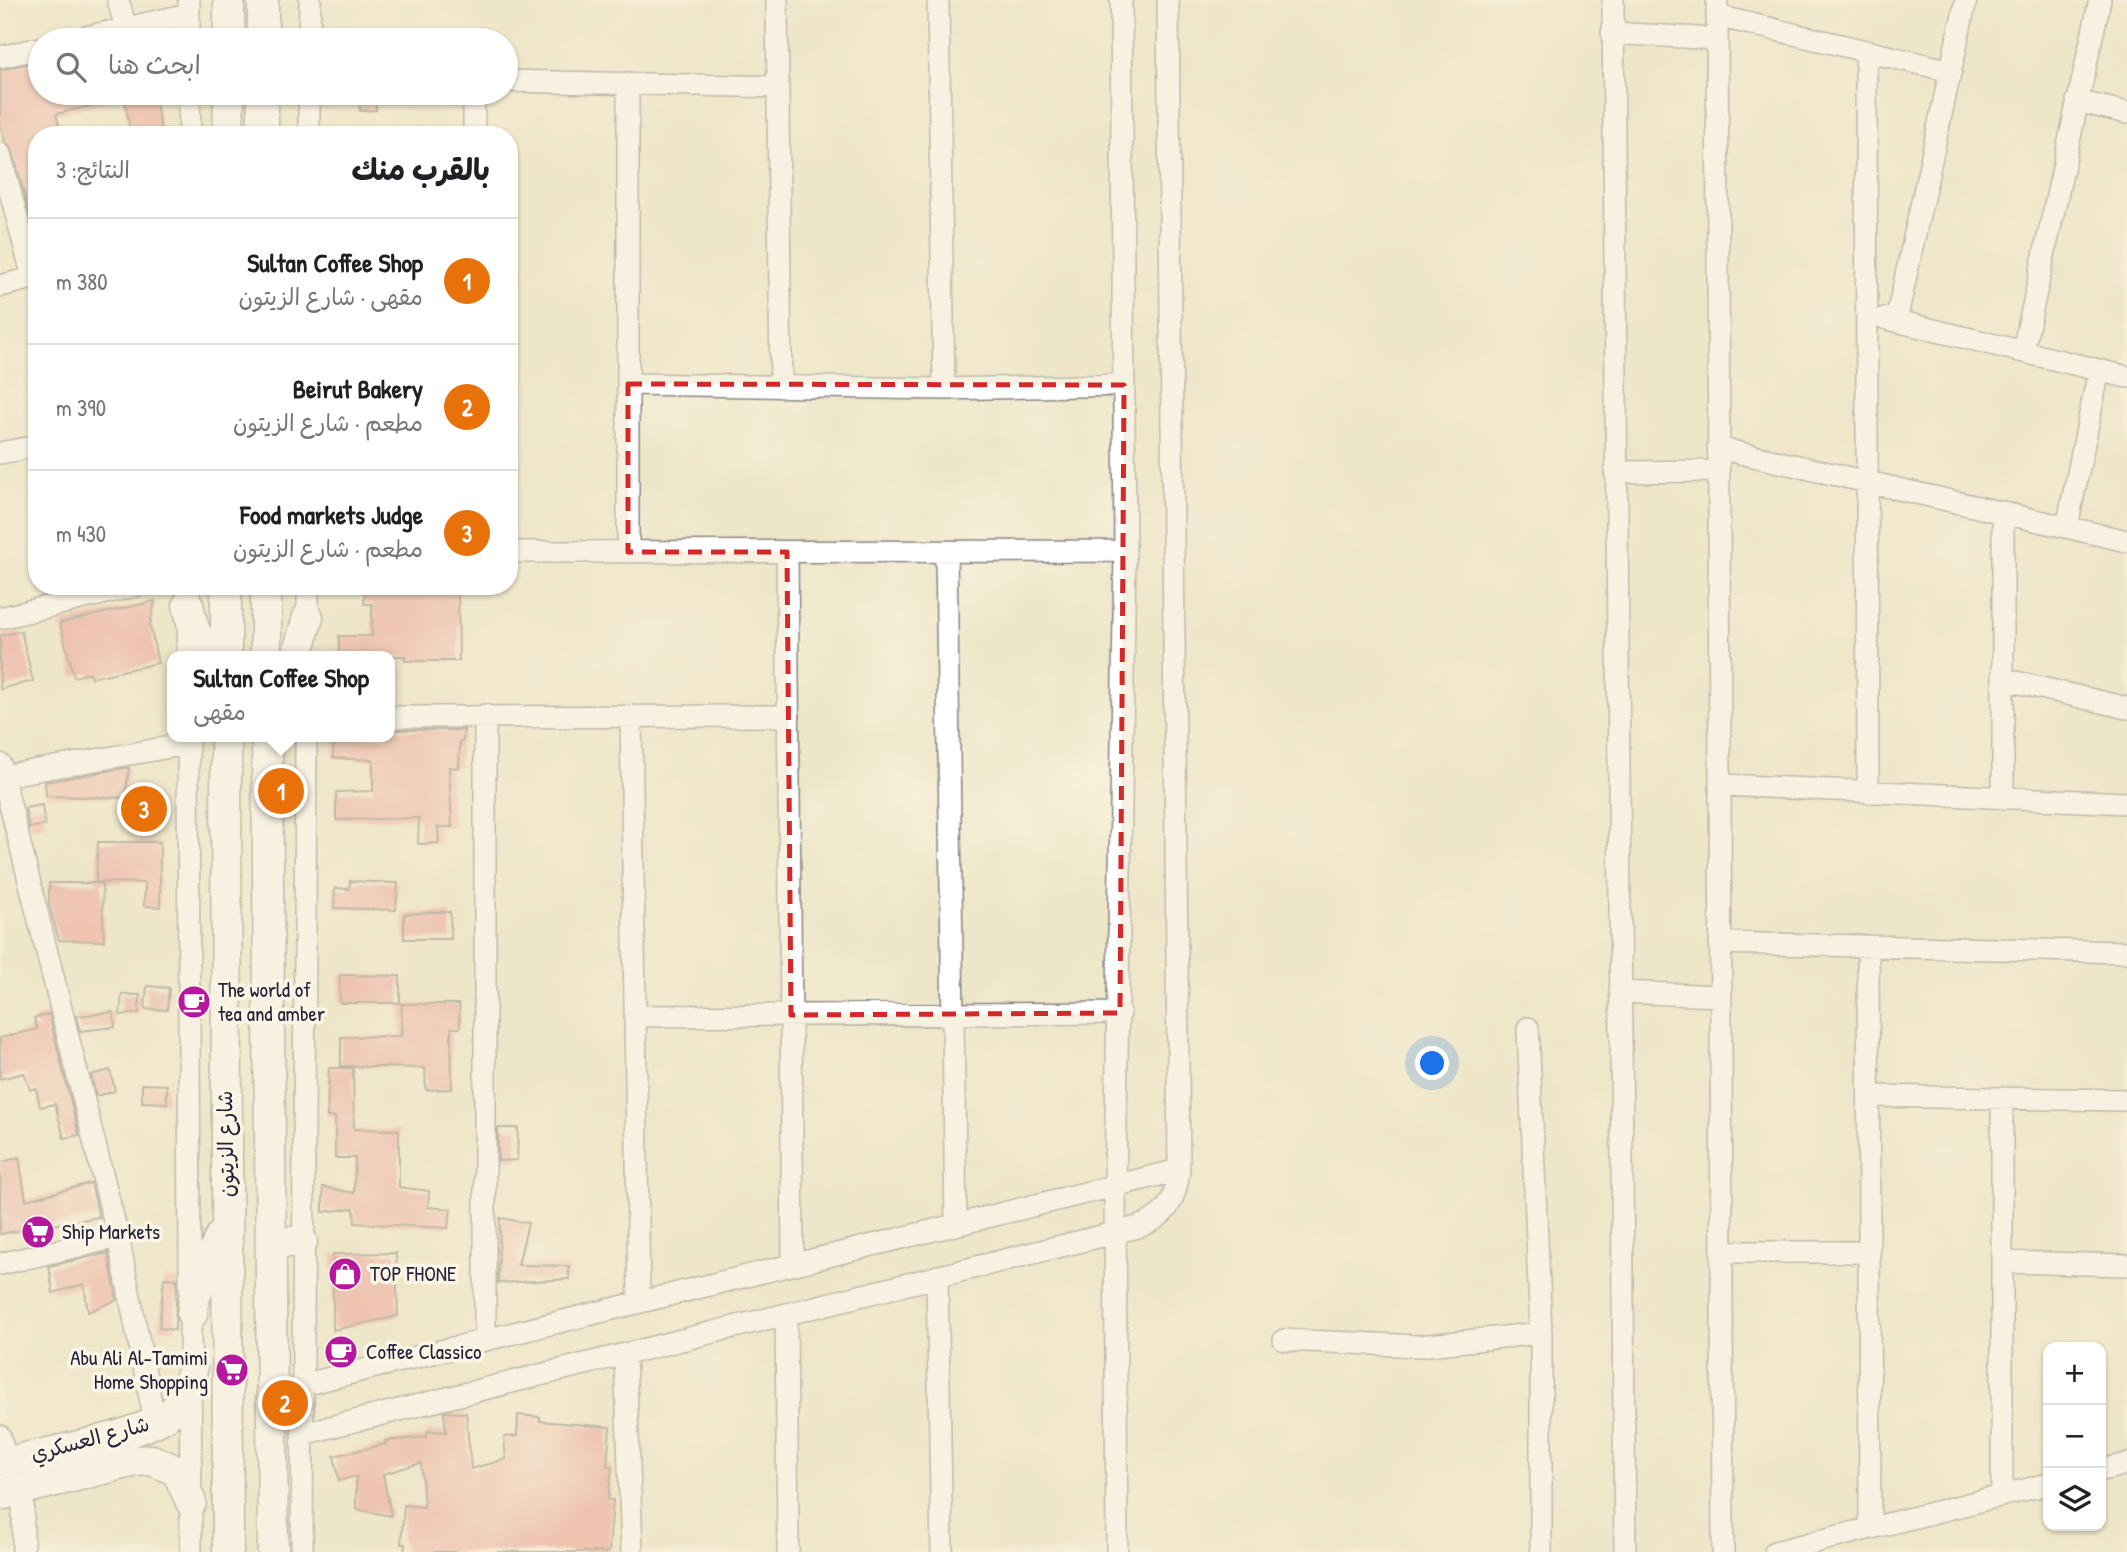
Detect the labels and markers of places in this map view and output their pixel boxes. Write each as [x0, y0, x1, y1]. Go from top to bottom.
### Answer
pin: 1 [258, 765, 304, 817]
pin: 3 [121, 783, 167, 835]
place label: The world of tea and amber [218, 975, 325, 1028]
cafe icon: The world of tea and amber [175, 983, 213, 1021]
supermarket icon: Ship Markets [19, 1213, 57, 1251]
place label: Ship Markets [62, 1217, 160, 1246]
shop icon: TOP FHONE [326, 1255, 364, 1293]
place label: TOP FHONE [370, 1259, 456, 1288]
cafe icon: Coffee Classico [322, 1333, 360, 1371]
place label: Coffee Classico [366, 1337, 481, 1366]
place label: Abu Ali Al-Tamimi Home Shopping [70, 1343, 208, 1396]
supermarket icon: Abu Ali Al-Tamimi Home Shopping [213, 1351, 251, 1389]
pin: 2 [262, 1377, 308, 1429]

